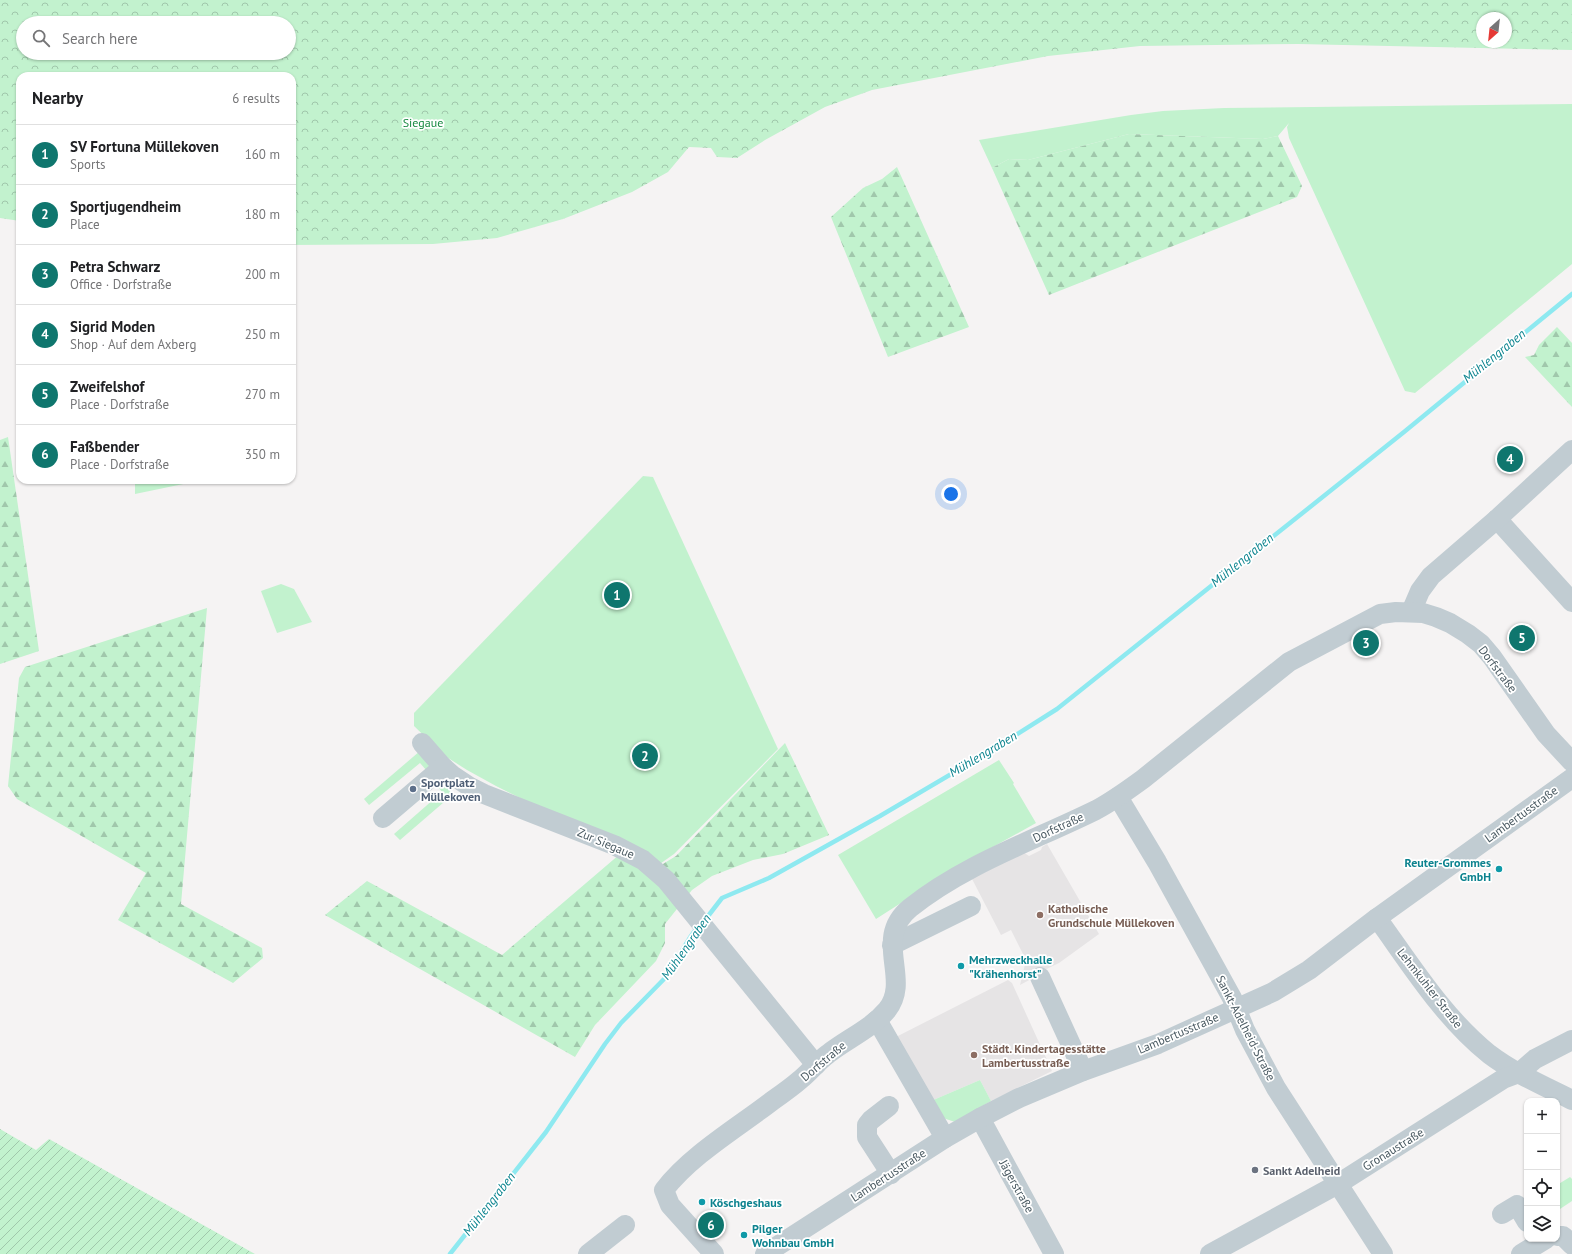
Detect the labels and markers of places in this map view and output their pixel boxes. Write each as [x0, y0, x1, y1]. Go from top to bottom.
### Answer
pin: 4 [1497, 444, 1523, 474]
pin: 1 [604, 580, 630, 610]
pin: 5 [1509, 623, 1535, 653]
pin: 3 [1353, 628, 1379, 658]
pin: 2 [632, 741, 658, 771]
place label: Sportplatz Müllekoven [421, 775, 481, 804]
marker: Sportplatz Müllekoven [408, 784, 418, 794]
place label: Reuter-Grommes GmbH [1405, 855, 1491, 884]
marker: Reuter-Grommes GmbH [1494, 864, 1504, 874]
place label: Katholische Grundschule Müllekoven [1048, 901, 1174, 930]
marker: Katholische Grundschule Müllekoven [1035, 910, 1045, 920]
place label: Mehrzweckhalle "Krähenhorst" [969, 952, 1052, 981]
marker: Mehrzweckhalle "Krähenhorst" [956, 961, 966, 971]
place label: Städt. Kindertagesstätte Lambertusstraße [982, 1041, 1106, 1070]
marker: Städt. Kindertagesstätte Lambertusstraße [969, 1050, 979, 1060]
place label: Sankt Adelheid [1263, 1163, 1340, 1178]
marker: Sankt Adelheid [1250, 1165, 1260, 1175]
place label: Köschgeshaus [710, 1195, 782, 1210]
marker: Köschgeshaus [697, 1197, 707, 1207]
pin: 6 [698, 1210, 724, 1240]
place label: Pilger Wohnbau GmbH [752, 1221, 834, 1250]
marker: Pilger Wohnbau GmbH [739, 1230, 749, 1240]

